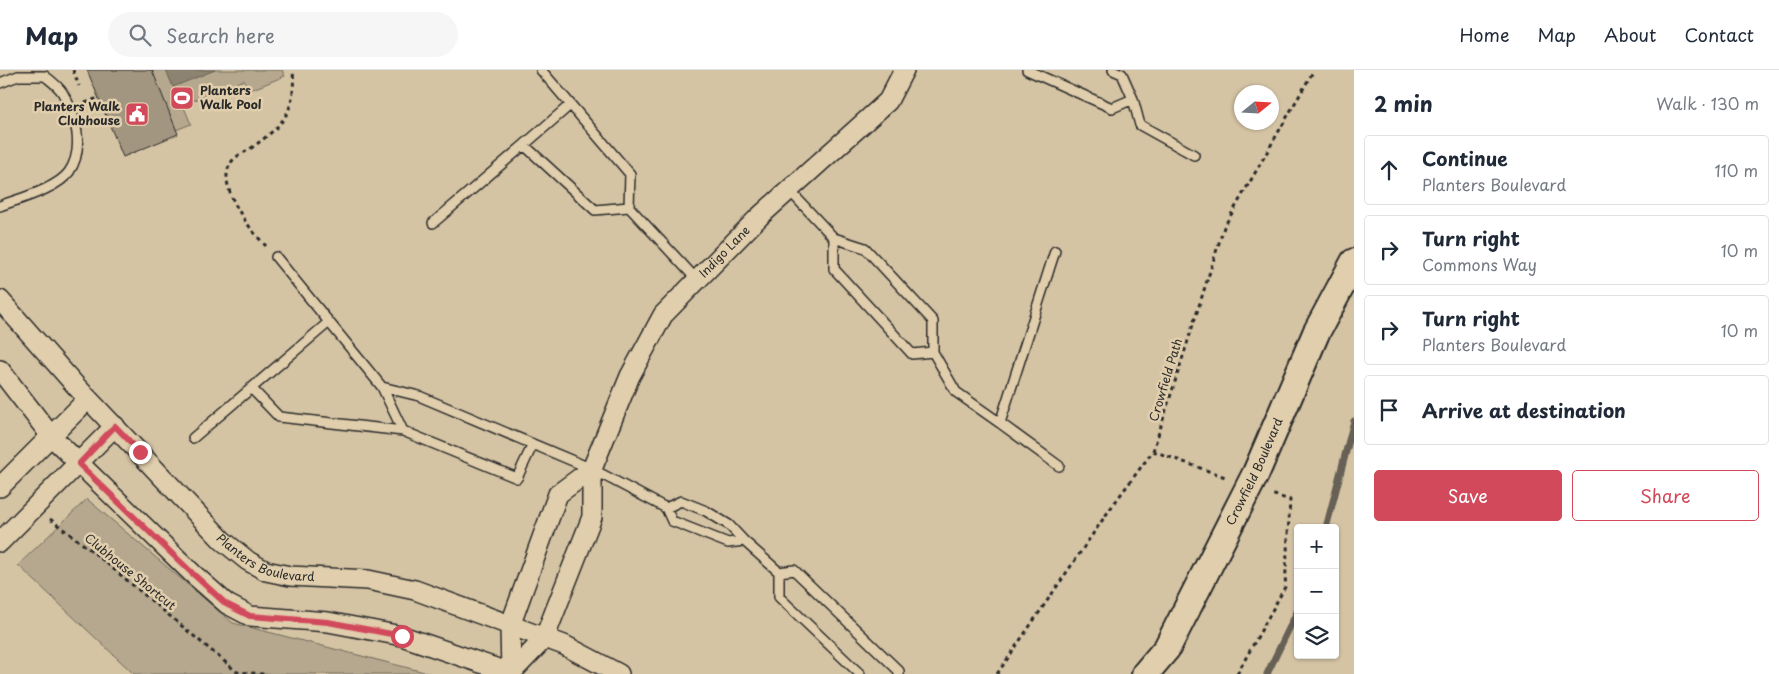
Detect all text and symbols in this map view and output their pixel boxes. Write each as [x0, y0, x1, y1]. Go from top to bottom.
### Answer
search box [108, 12, 458, 57]
text: Map [25, 17, 78, 53]
icon: search [126, 21, 154, 49]
text: Search here [166, 21, 275, 49]
text: Home [1459, 21, 1509, 48]
text: Map [1537, 21, 1576, 48]
text: About [1604, 21, 1656, 48]
text: Contact [1684, 21, 1754, 48]
place label: Planters Walk Pool [200, 81, 262, 113]
sports icon: Planters Walk Pool [169, 85, 195, 111]
north arrow [1234, 85, 1279, 130]
text: 2 min [1374, 87, 1433, 119]
text: Walk · 130 m [1656, 91, 1759, 115]
place label: Planters Walk Clubhouse [34, 97, 120, 129]
public building icon: Planters Walk Clubhouse [124, 101, 150, 127]
text: Continue [1422, 144, 1508, 172]
icon: ahead [1375, 156, 1403, 184]
text: 110 m [1715, 158, 1758, 182]
text: Planters Boulevard [1422, 172, 1566, 196]
street label: Indigo Lane [694, 221, 754, 281]
text: Turn right [1422, 224, 1520, 252]
icon: right [1375, 236, 1403, 264]
text: 10 m [1721, 238, 1758, 262]
text: Commons Way [1422, 252, 1537, 276]
text: Turn right [1422, 304, 1520, 332]
icon: right [1375, 316, 1403, 344]
text: 10 m [1721, 318, 1758, 342]
text: Planters Boulevard [1422, 332, 1566, 356]
street label: Crowfield Path [1144, 336, 1186, 423]
icon: arrive [1375, 396, 1403, 424]
text: Arrive at destination [1422, 396, 1626, 424]
street label: Crowfield Boulevard [1221, 414, 1287, 528]
route end [129, 441, 152, 464]
button: Save [1374, 470, 1562, 521]
button: Share [1572, 470, 1759, 521]
map controls [1294, 524, 1339, 659]
button: + [1294, 524, 1339, 569]
street label: Clubhouse Shortcut [81, 529, 180, 614]
street label: Planters Boulevard [213, 529, 316, 585]
button: − [1294, 569, 1339, 614]
button: layers [1294, 614, 1339, 659]
route start [391, 625, 414, 648]

